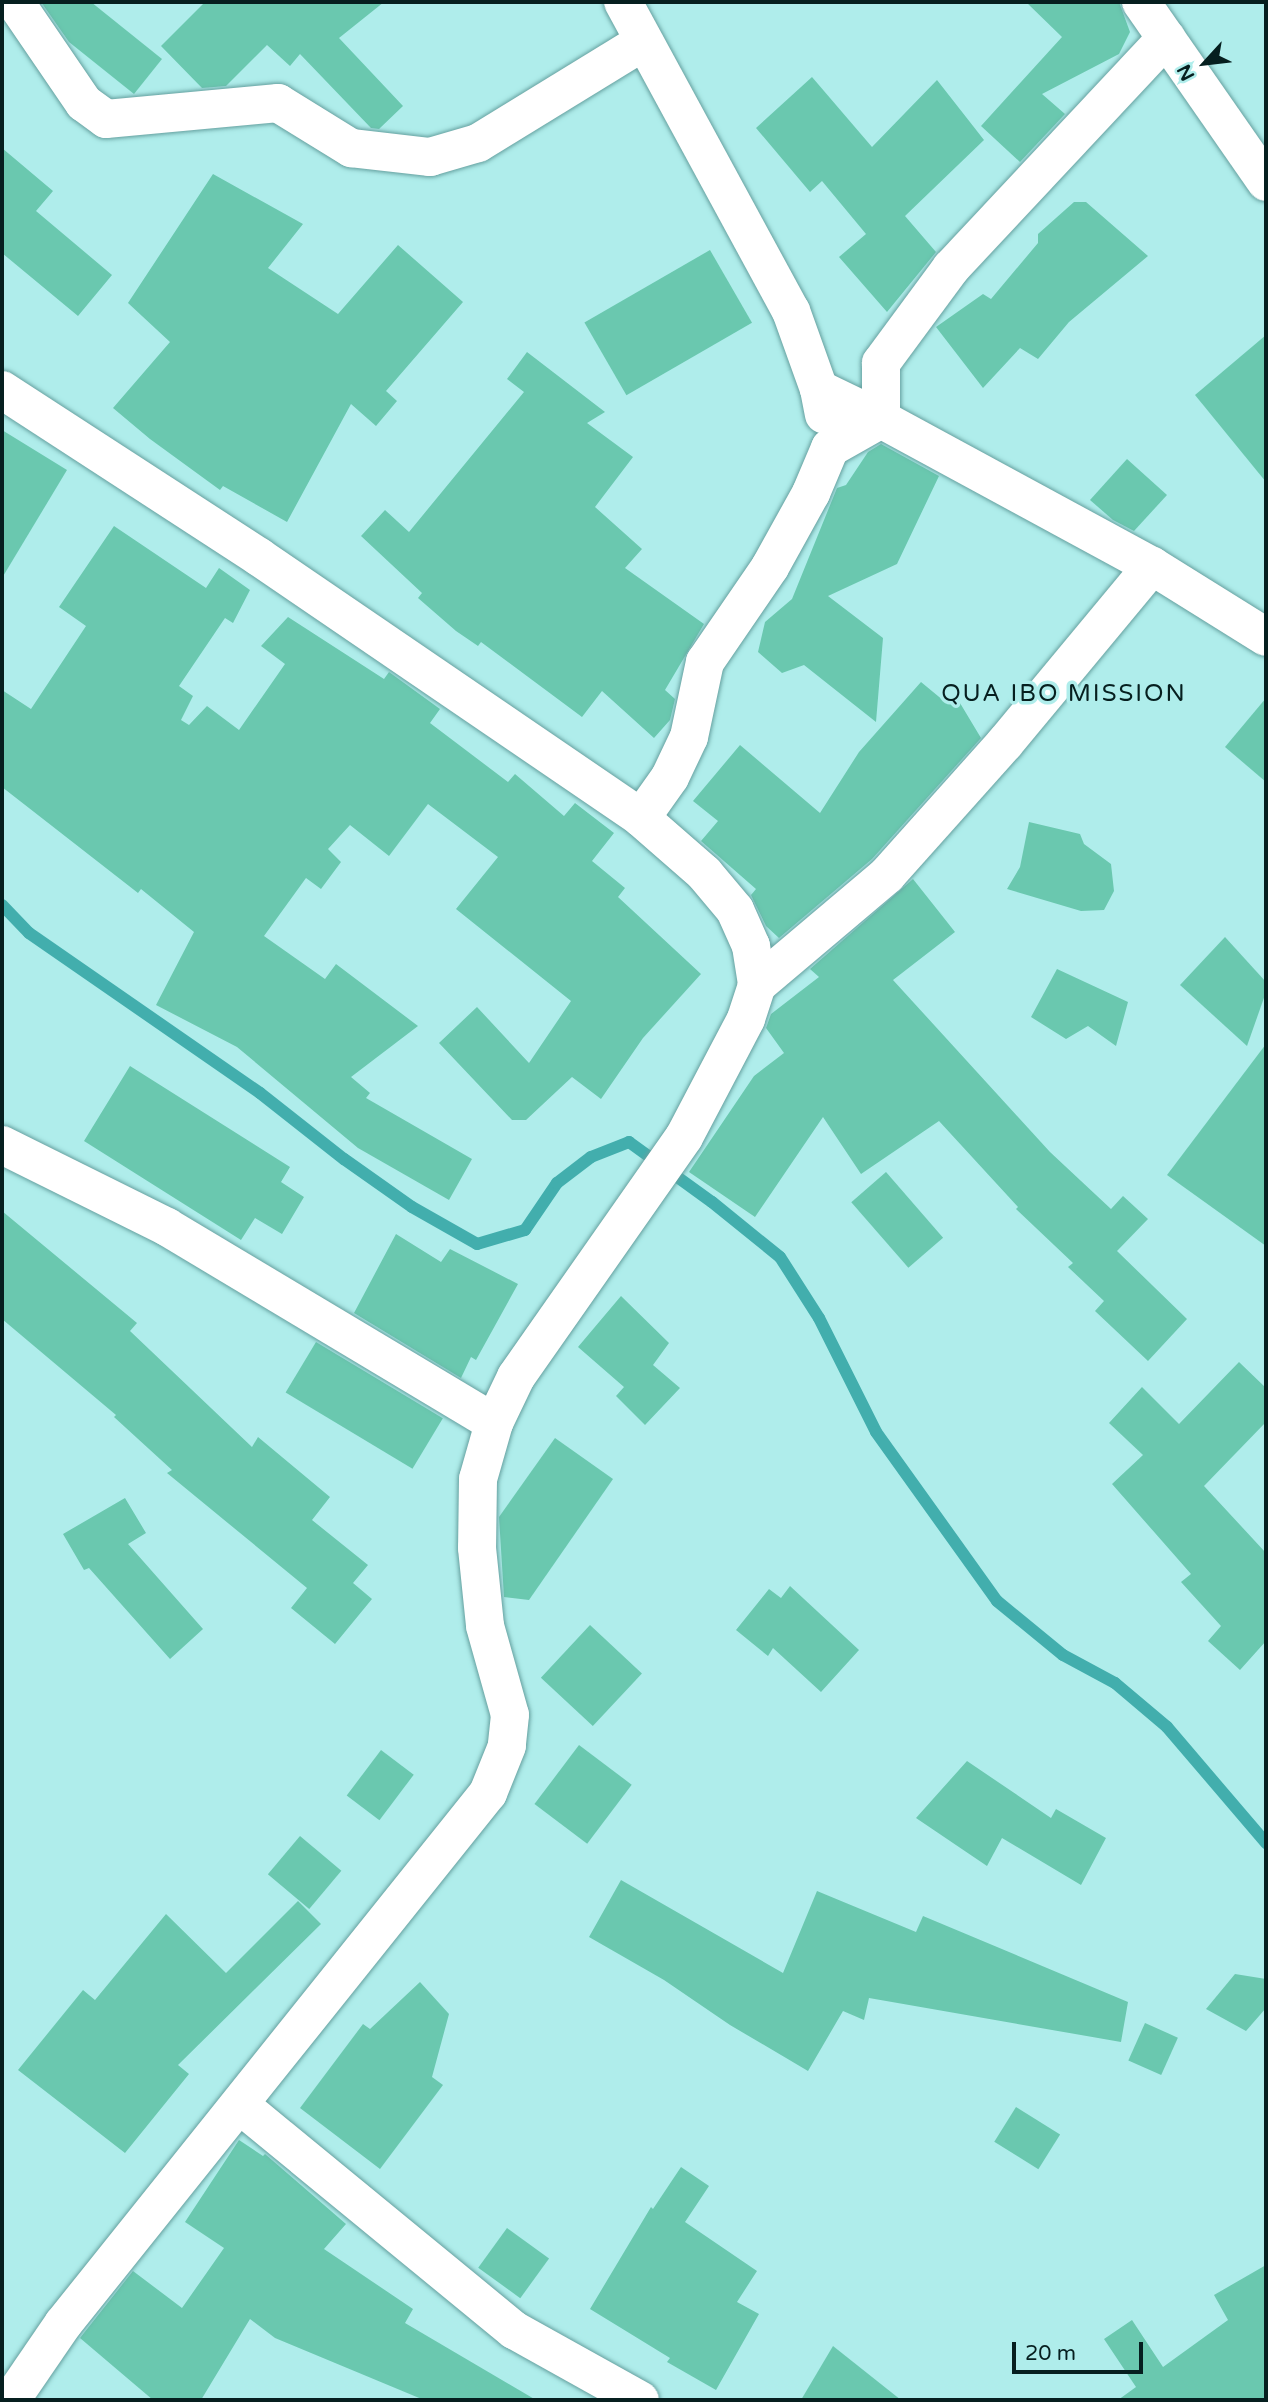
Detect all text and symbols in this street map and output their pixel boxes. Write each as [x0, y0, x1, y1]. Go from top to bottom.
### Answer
north arrow [1170, 28, 1240, 98]
text: N [1173, 61, 1200, 84]
district label: QUA IBO MISSION [943, 680, 1185, 708]
scale bar [1016, 2328, 1147, 2372]
text: 20 m [1025, 2341, 1076, 2366]

